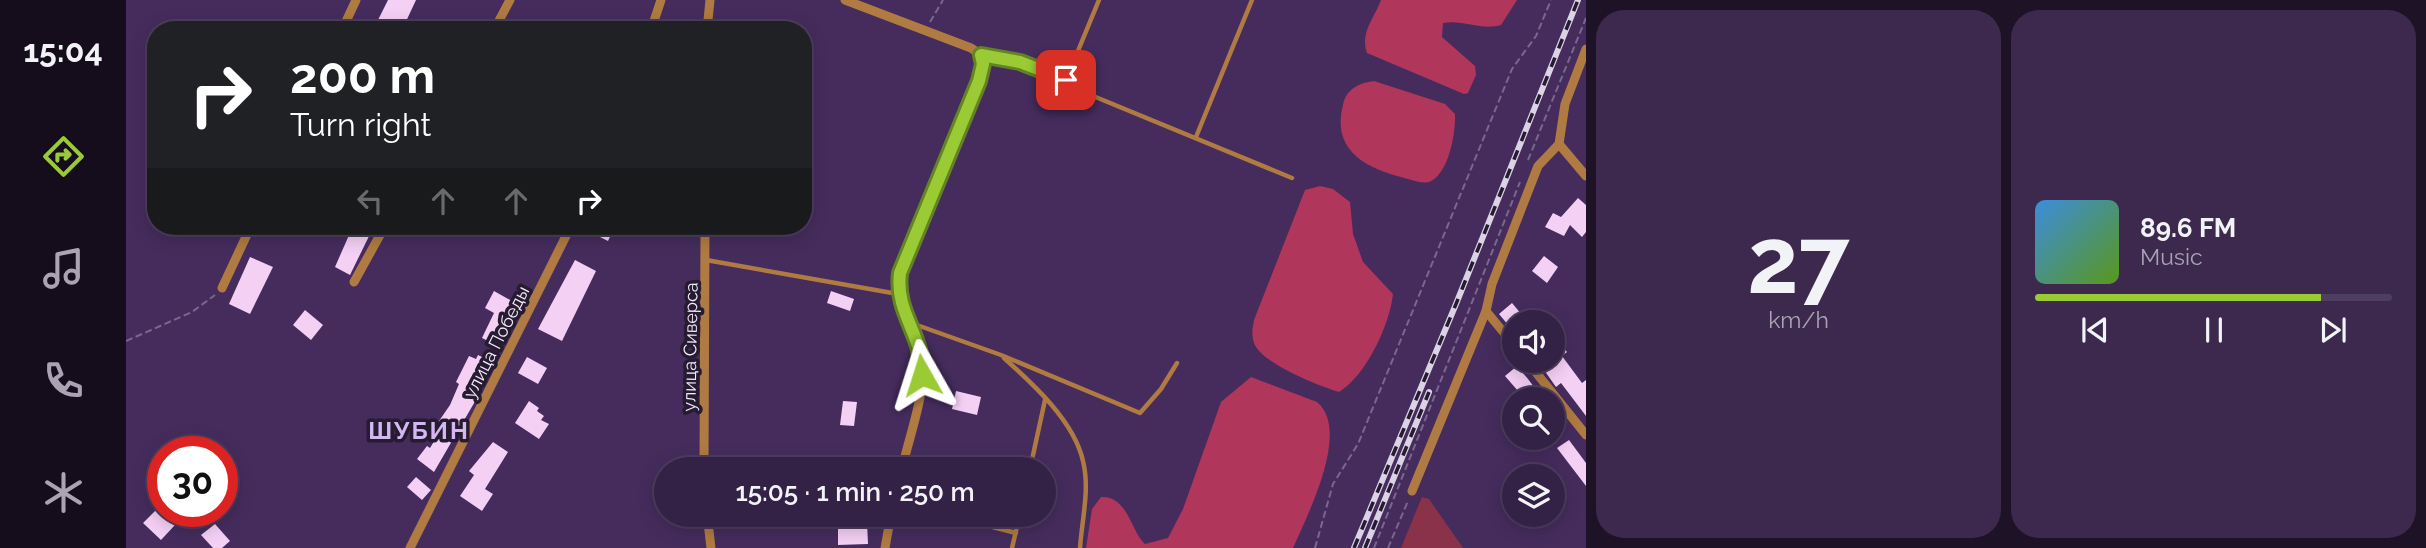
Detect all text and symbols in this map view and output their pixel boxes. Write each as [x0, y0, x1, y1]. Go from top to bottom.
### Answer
text: 15:04 [23, 32, 103, 69]
text: 200 m [290, 47, 435, 104]
icon: right [175, 49, 266, 140]
pin [1036, 50, 1096, 110]
icon: arrive [1047, 61, 1085, 99]
text: Turn right [290, 106, 431, 143]
icon: directions [39, 132, 88, 181]
icon: left [351, 182, 389, 220]
icon: ahead [424, 182, 462, 220]
icon: ahead [497, 182, 535, 220]
icon: right [570, 182, 608, 220]
text: 27 [1747, 207, 1850, 314]
text: 89.6 FM [2140, 213, 2236, 243]
text: Music [2140, 243, 2203, 270]
icon: music [39, 244, 88, 293]
street label: улица Победы [459, 282, 533, 402]
street label: улица Сиверса [678, 282, 702, 412]
text: km/h [1768, 306, 1829, 333]
map controls [1502, 310, 1565, 527]
button: sound [1502, 310, 1565, 373]
icon: previous [2076, 311, 2114, 349]
icon: pause [2195, 311, 2233, 349]
icon: next [2314, 311, 2352, 349]
position arrow [885, 338, 959, 412]
icon: phone [39, 356, 88, 405]
button: search [1502, 387, 1565, 450]
district label: ШУБИН [368, 416, 470, 445]
speed limit sign: 30 [147, 436, 238, 527]
button: layers [1502, 464, 1565, 527]
icon: climate [39, 468, 88, 517]
text: 15:05 · 1 min · 250 m [735, 477, 975, 507]

